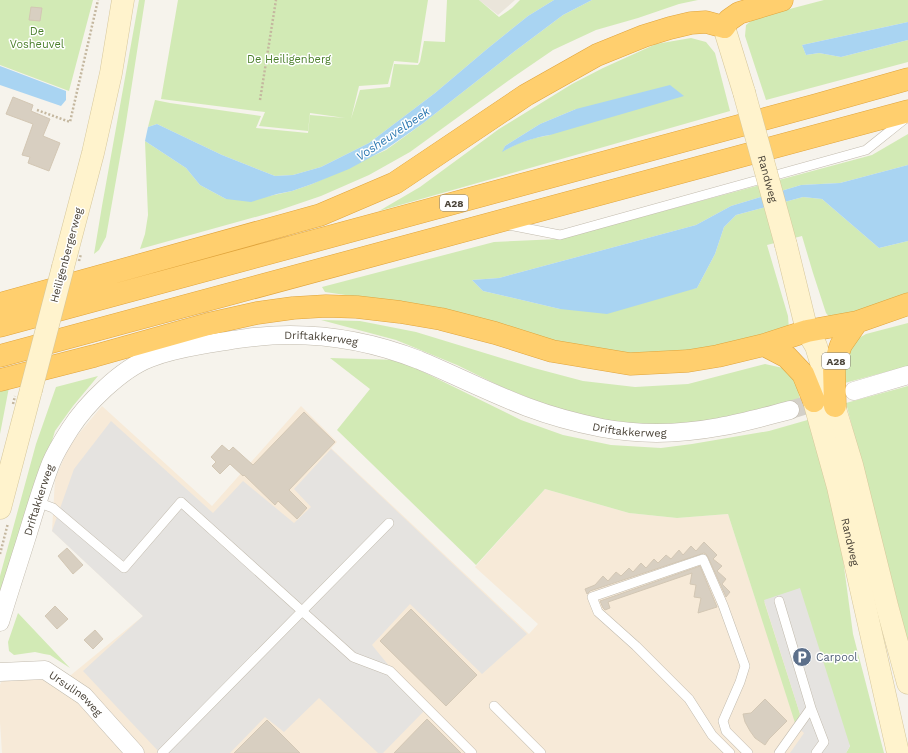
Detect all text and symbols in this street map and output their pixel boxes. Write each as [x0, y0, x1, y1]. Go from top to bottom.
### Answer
park label: De Vosheuvel [10, 25, 65, 51]
park label: De Heiligenberg [247, 53, 331, 66]
water label: Vosheuvelbeek [354, 104, 433, 164]
street label: Randweg [755, 154, 780, 204]
road number: A28 [440, 195, 468, 211]
street label: Heiligenbergerweg [48, 206, 85, 304]
street label: Driftakkerweg [284, 329, 359, 349]
road number: A28 [822, 353, 850, 369]
street label: Driftakkerweg [591, 420, 667, 440]
street label: Driftakkerweg [22, 462, 57, 537]
street label: Randweg [838, 517, 862, 567]
parking icon: Carpool [791, 646, 813, 668]
place label: Carpool [816, 651, 858, 664]
street label: Ursulineweg [46, 669, 105, 719]

